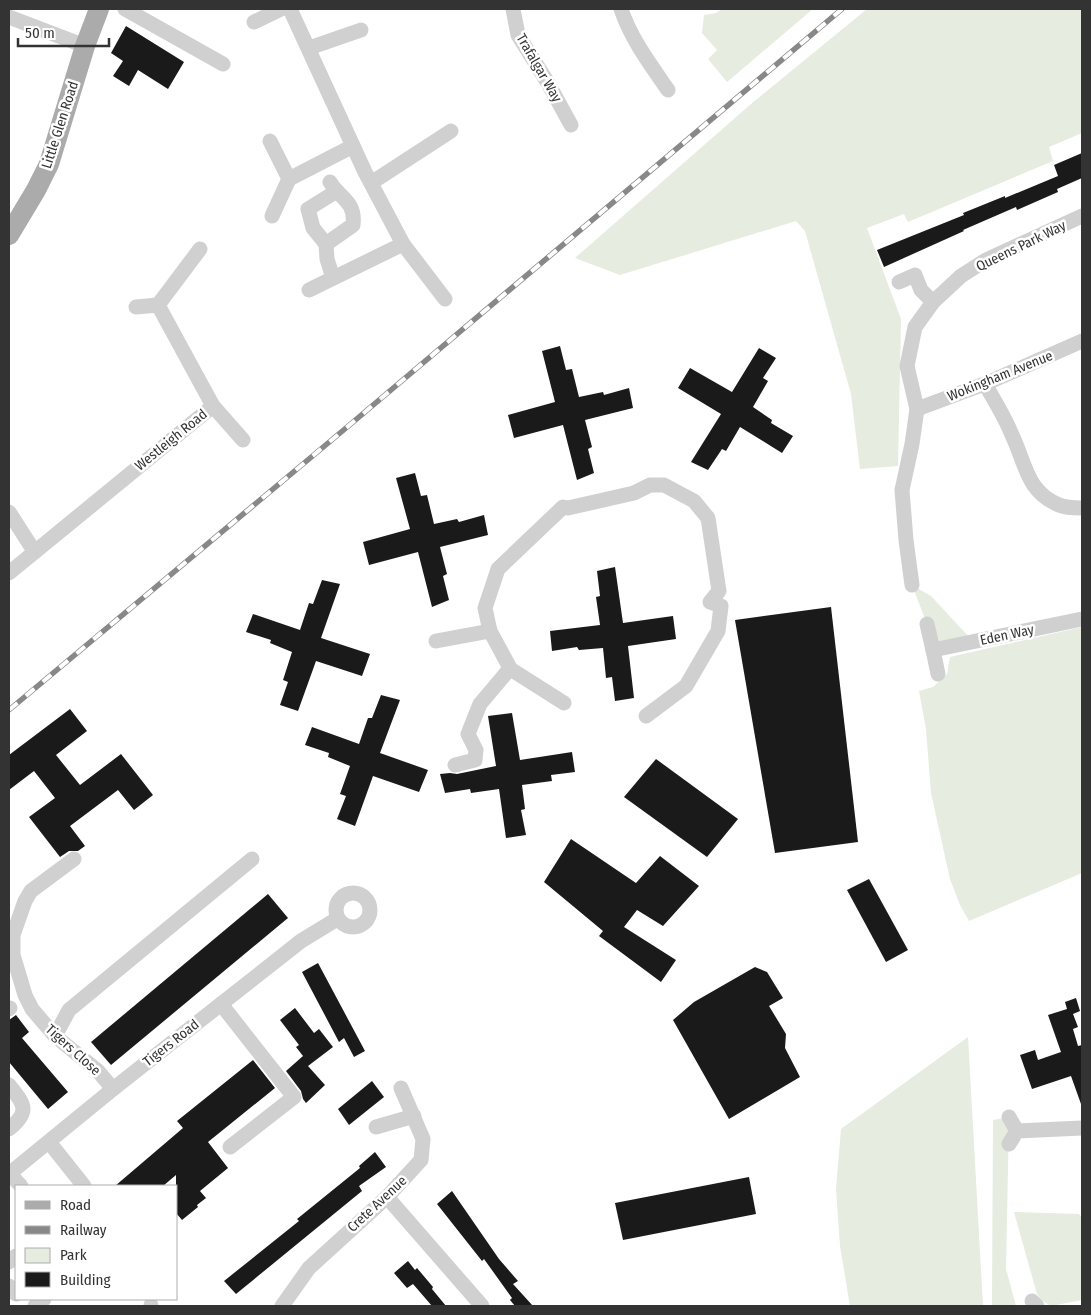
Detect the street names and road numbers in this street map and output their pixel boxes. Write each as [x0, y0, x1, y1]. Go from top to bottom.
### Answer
street label: Trafalgar Way [513, 31, 566, 106]
street label: Little Glen Road [38, 79, 82, 171]
street label: Queens Park Way [973, 217, 1069, 275]
street label: Wokingham Avenue [945, 347, 1055, 405]
street label: Westleigh Road [131, 406, 211, 474]
street label: Eden Way [979, 621, 1036, 649]
street label: Tigers Road [140, 1016, 202, 1070]
street label: Tigers Close [42, 1021, 104, 1079]
street label: Crete Avenue [344, 1172, 410, 1236]

